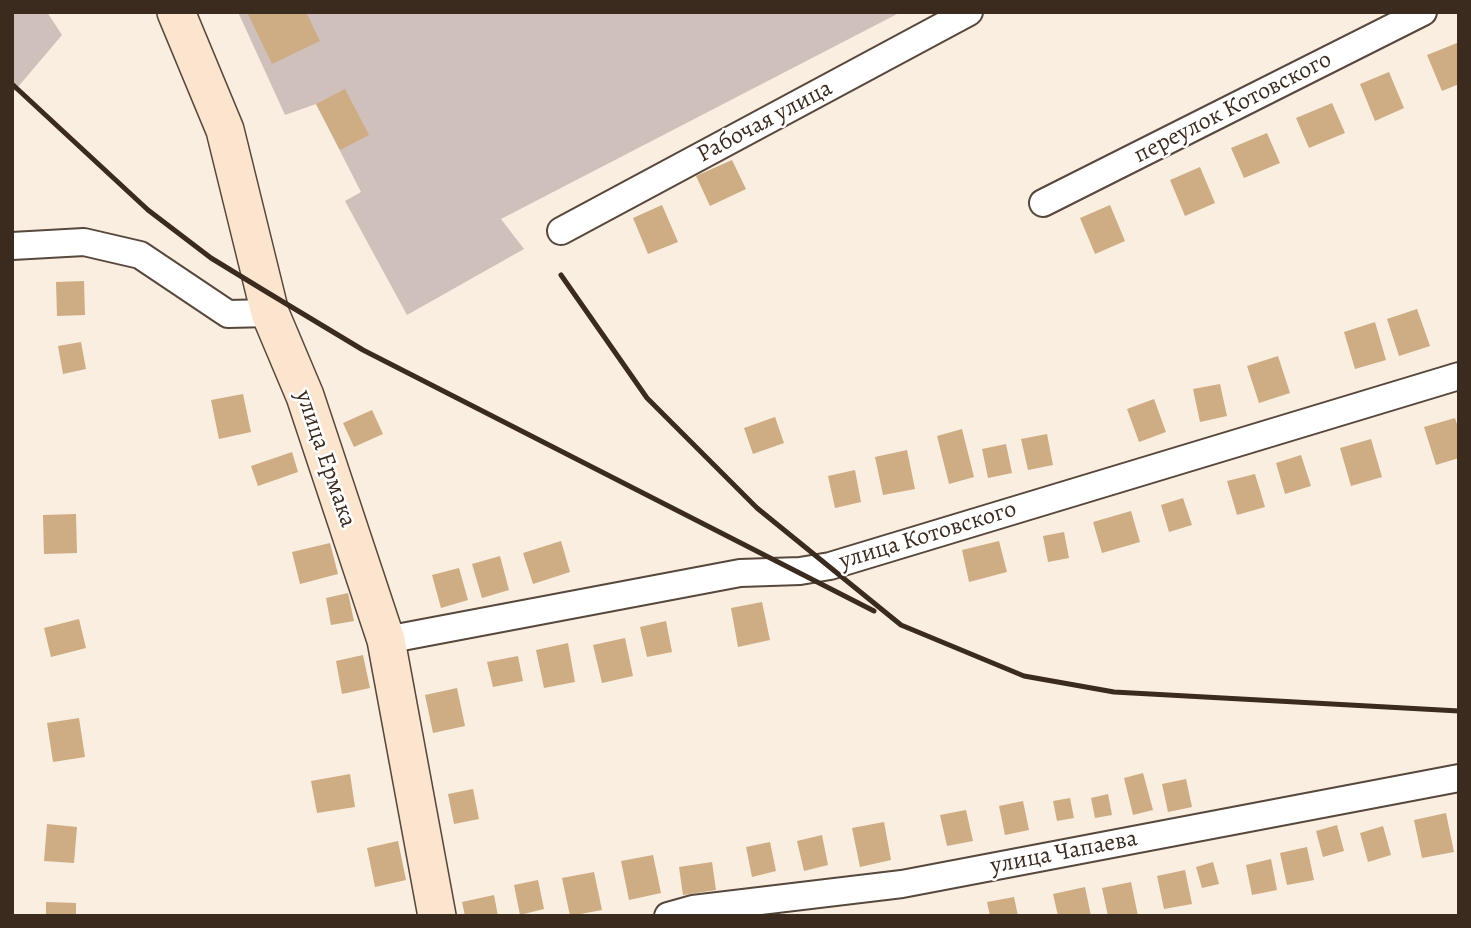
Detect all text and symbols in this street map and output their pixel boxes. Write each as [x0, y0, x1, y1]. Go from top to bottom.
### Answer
street label: переулок Котовского [1129, 46, 1337, 170]
street label: Рабочая улица [693, 74, 837, 170]
street label: улица Ермака [288, 387, 362, 531]
street label: улица Котовского [836, 495, 1020, 577]
street label: улица Чапаева [988, 825, 1140, 881]

